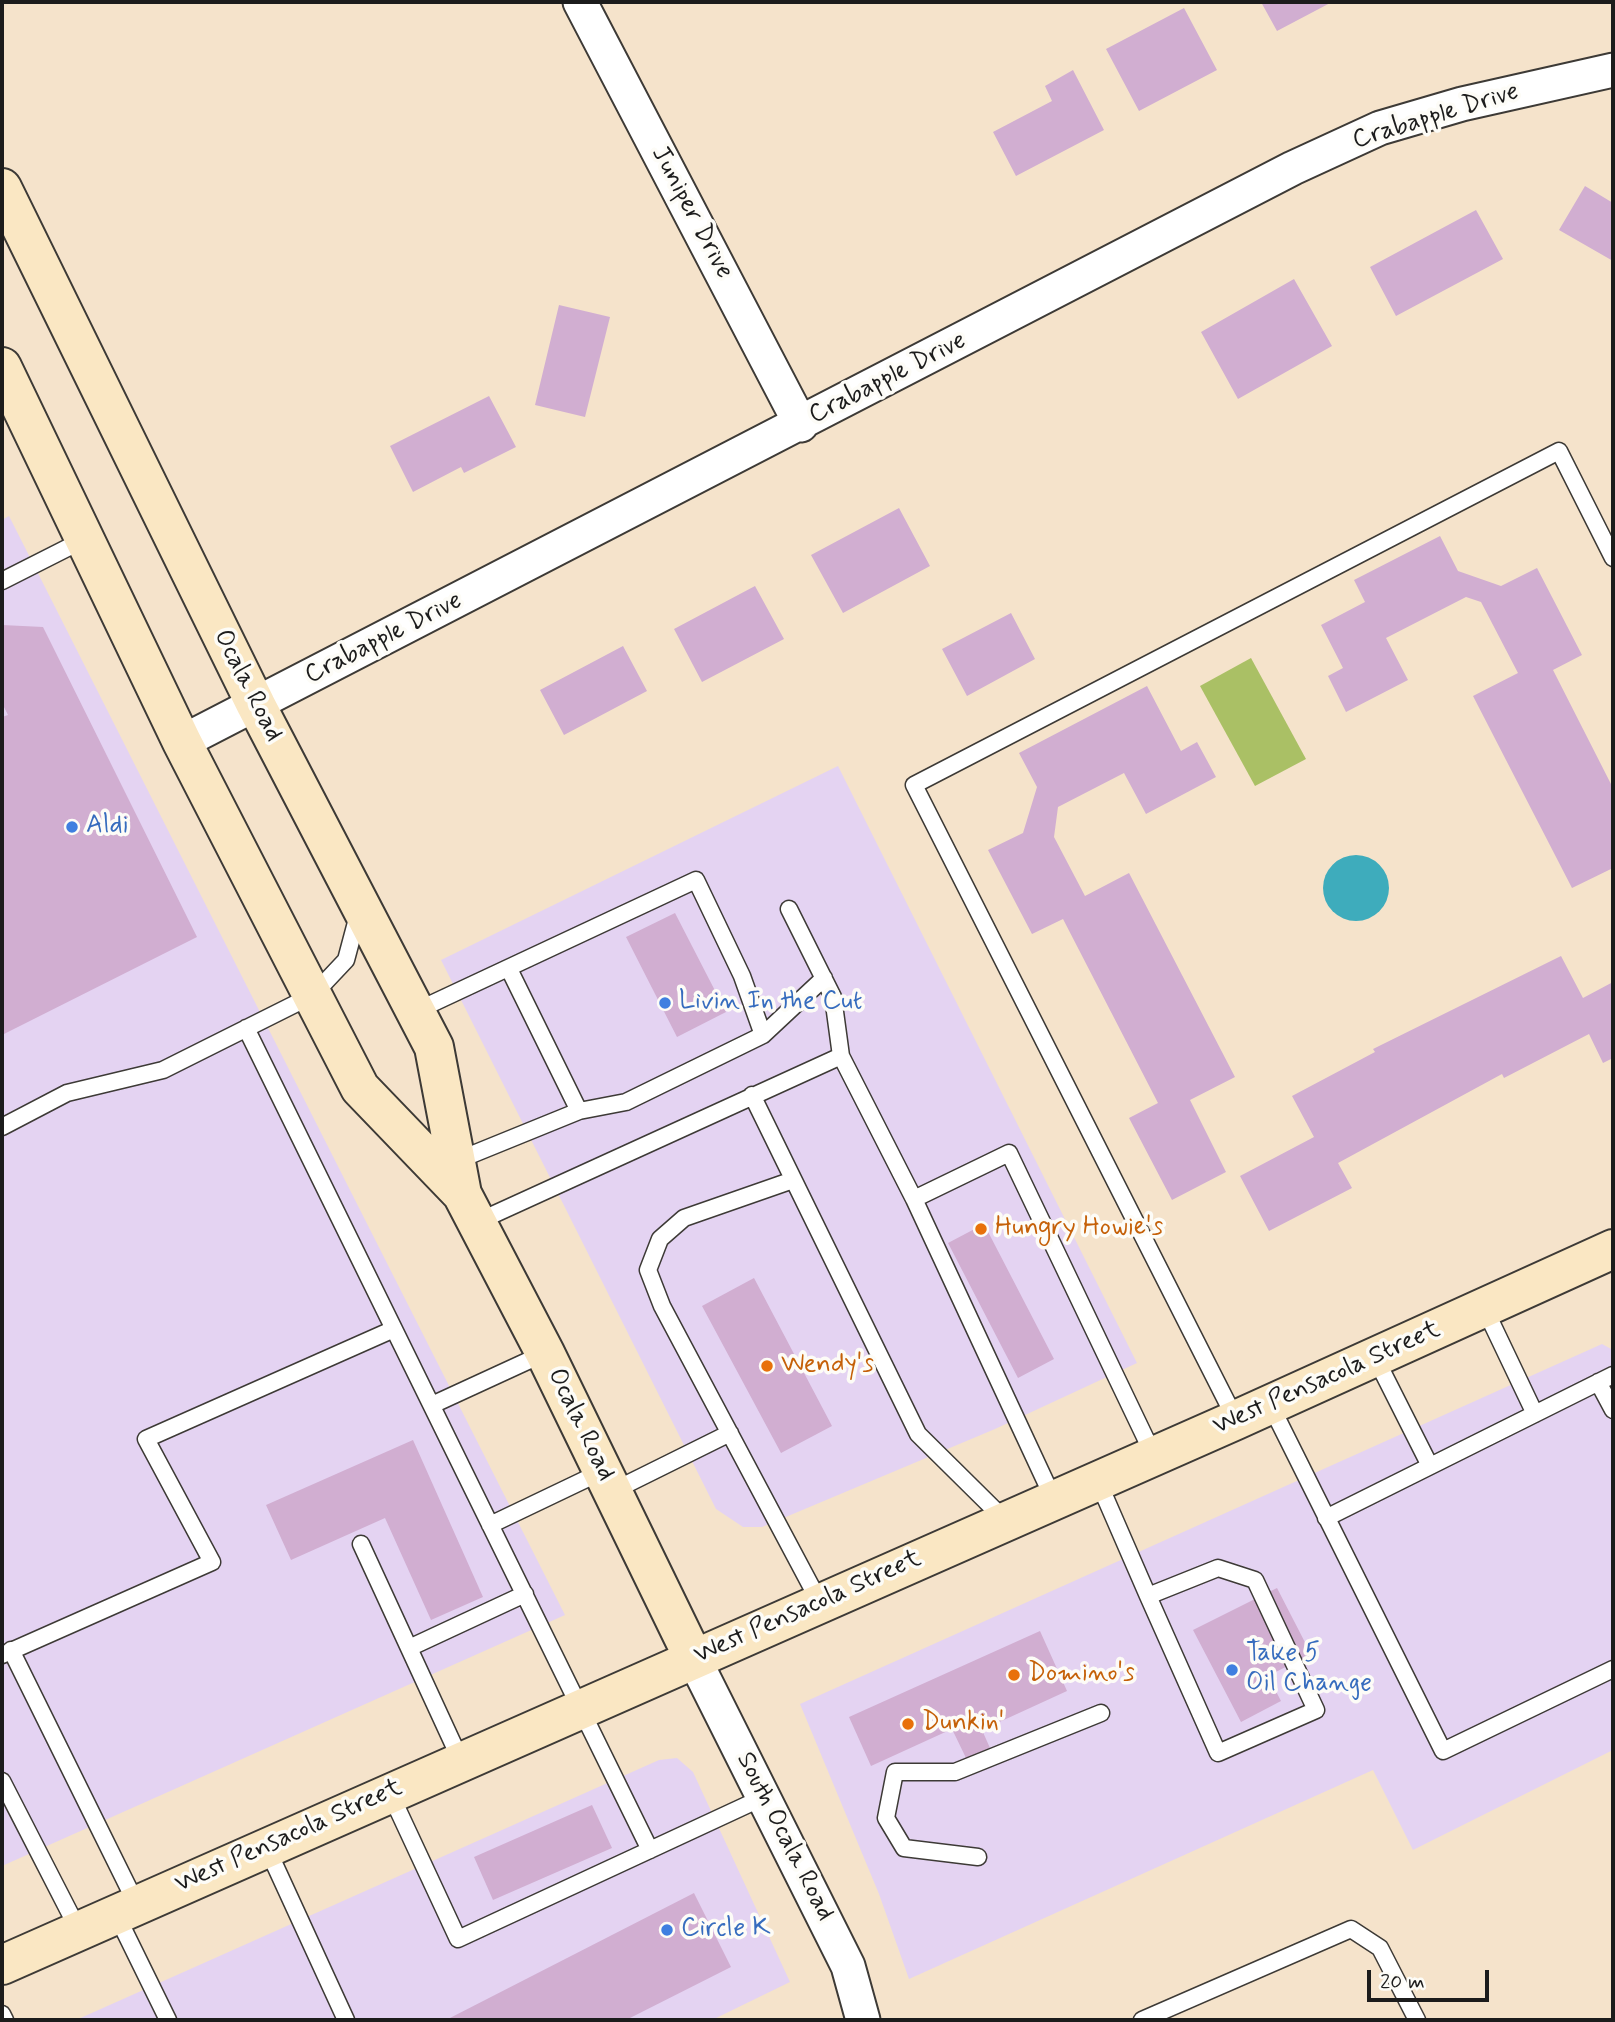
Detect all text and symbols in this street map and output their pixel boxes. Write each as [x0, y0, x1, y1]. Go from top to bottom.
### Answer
street label: Crabapple Drive [1349, 77, 1523, 157]
street label: Juniper Drive [643, 141, 739, 285]
street label: Crabapple Drive [804, 326, 972, 432]
street label: Crabapple Drive [300, 586, 468, 692]
street label: Ocala Road [205, 625, 289, 747]
place label: Aldi [86, 811, 129, 843]
marker: Aldi [64, 819, 80, 835]
place label: Livin In the Cut [679, 987, 862, 1019]
marker: Livin In the Cut [657, 995, 673, 1011]
place label: Hungry Howie's [995, 1213, 1163, 1245]
marker: Hungry Howie's [973, 1221, 989, 1237]
street label: West Pensacola Street [1209, 1315, 1445, 1443]
place label: Wendy's [781, 1350, 874, 1382]
marker: Wendy's [759, 1358, 775, 1374]
street label: Ocala Road [539, 1364, 621, 1486]
street label: West Pensacola Street [690, 1544, 926, 1672]
place label: Take 5 Oil Change [1246, 1639, 1372, 1700]
place label: Domino's [1028, 1659, 1135, 1691]
marker: Take 5 Oil Change [1224, 1662, 1240, 1678]
marker: Domino's [1006, 1667, 1022, 1683]
place label: Dunkin' [922, 1708, 1005, 1740]
marker: Dunkin' [900, 1716, 916, 1732]
street label: South Ocala Road [728, 1747, 840, 1927]
street label: West Pensacola Street [171, 1773, 407, 1901]
place label: Circle K [681, 1914, 771, 1946]
marker: Circle K [659, 1922, 675, 1938]
scale bar [1370, 1955, 1492, 1999]
text: 20 m [1380, 1968, 1425, 1996]

